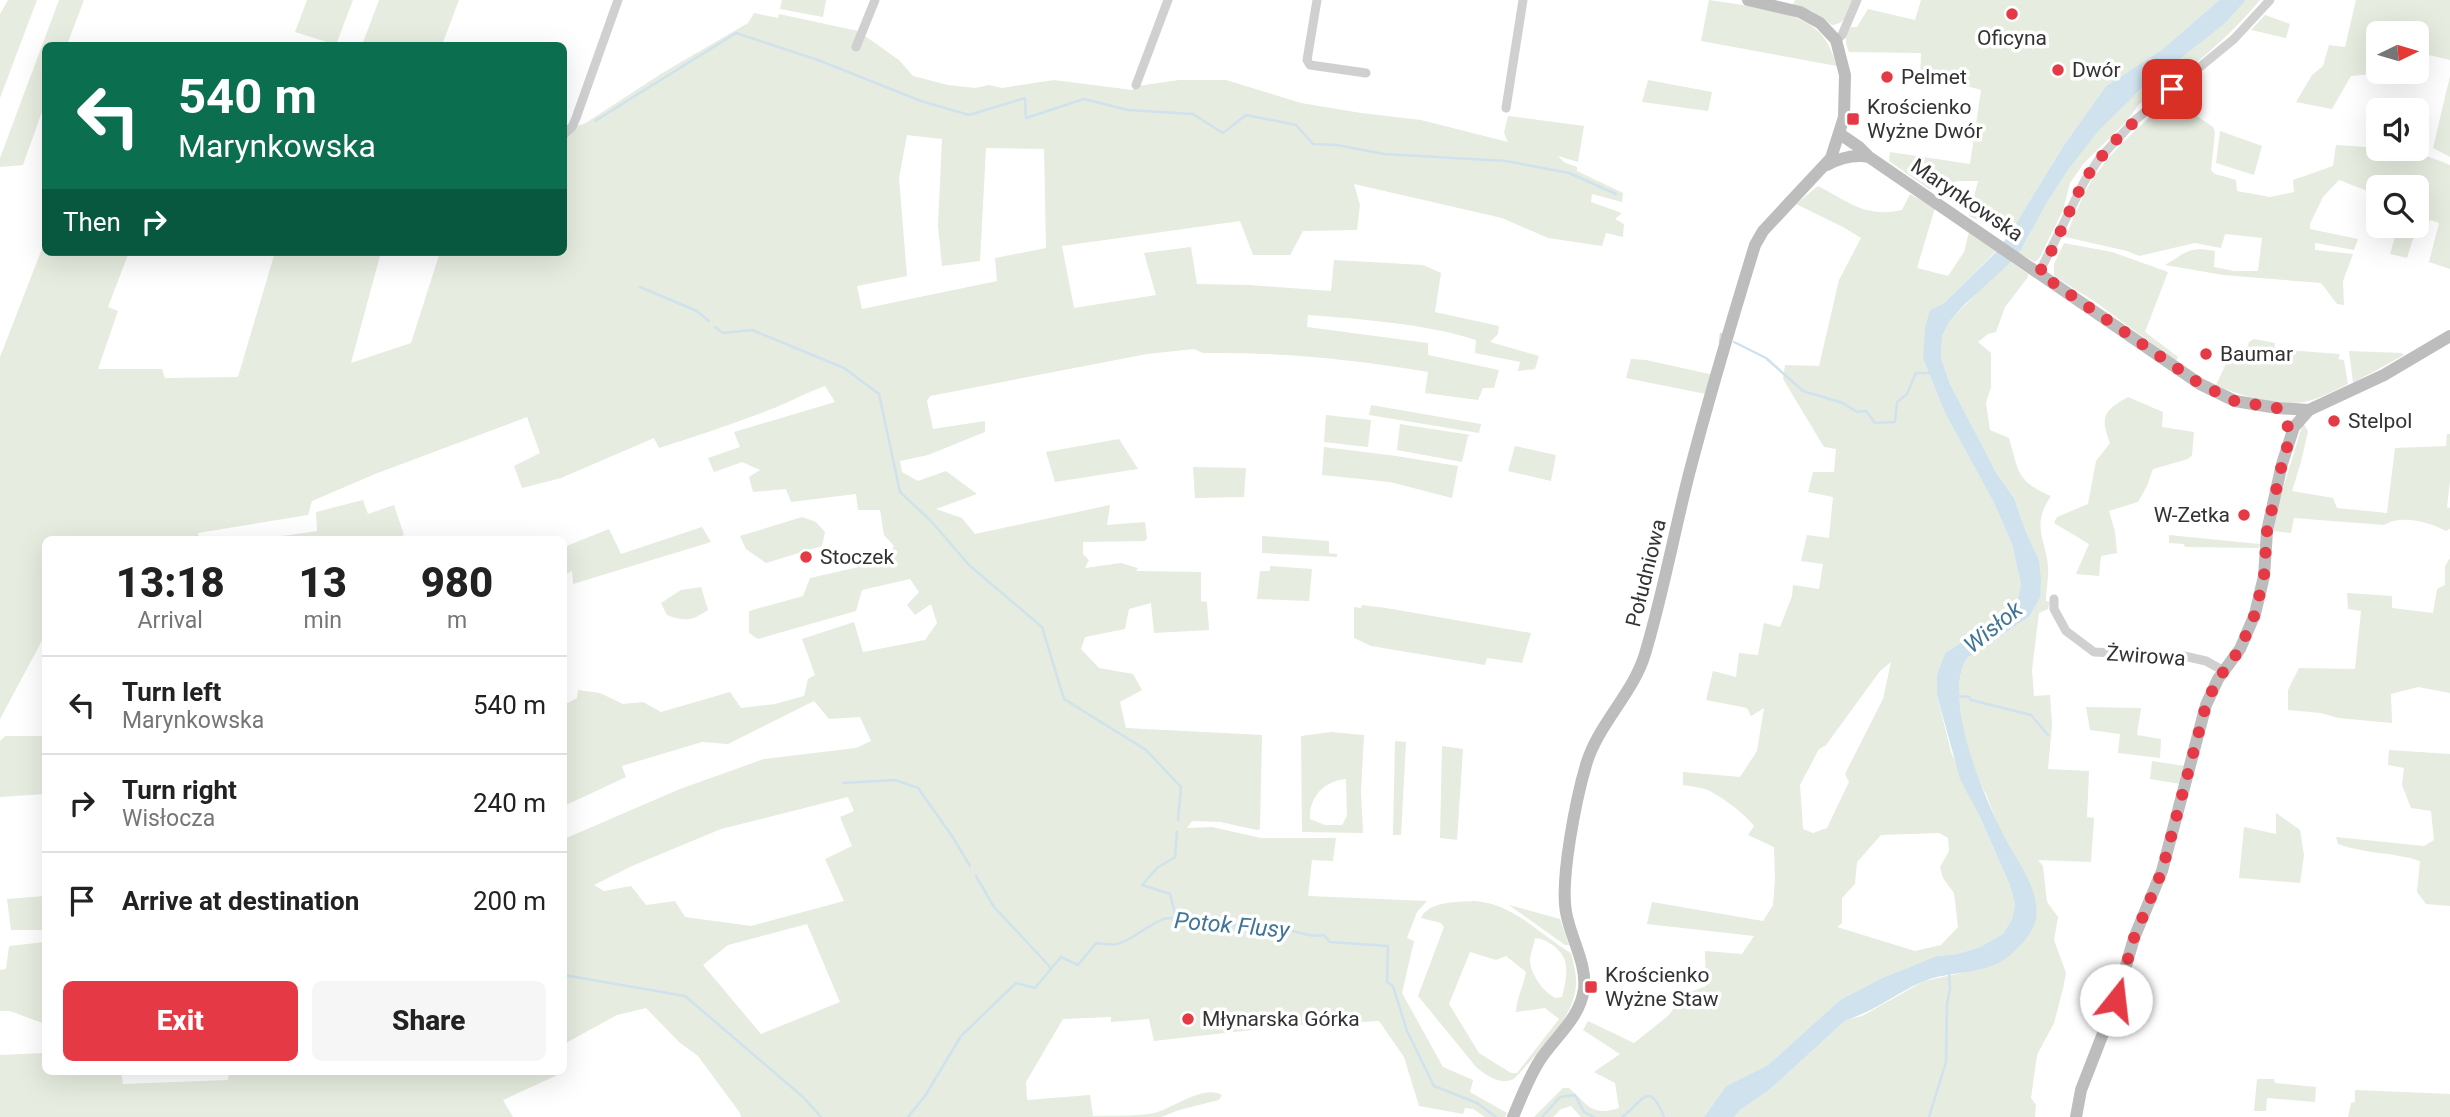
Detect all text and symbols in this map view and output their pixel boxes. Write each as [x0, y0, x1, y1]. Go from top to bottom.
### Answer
marker: Oficyna [2004, 6, 2020, 22]
north arrow [2366, 21, 2429, 84]
map controls [2366, 21, 2429, 238]
place label: Oficyna [1977, 26, 2047, 50]
place label: Dwór [2072, 58, 2121, 82]
pin [2142, 59, 2202, 119]
marker: Dwór [2050, 62, 2066, 78]
place label: Pelmet [1901, 65, 1967, 89]
text: 540 m [178, 68, 317, 125]
marker: Pelmet [1879, 69, 1895, 85]
icon: left [63, 70, 154, 161]
icon: arrive [2153, 70, 2191, 108]
place label: Krościenko Wyżne Dwór [1867, 95, 1983, 143]
button: sound [2366, 98, 2429, 161]
marker: Krościenko Wyżne Dwór [1845, 111, 1861, 127]
text: Marynkowska [178, 127, 376, 165]
street label: Marynkowska [1906, 154, 2028, 246]
button: search [2366, 175, 2429, 238]
icon: right [135, 203, 173, 241]
text: Then [63, 207, 121, 237]
place label: Baumar [2220, 342, 2293, 366]
marker: Baumar [2198, 346, 2214, 362]
place label: Stelpol [2348, 409, 2412, 433]
marker: Stelpol [2326, 413, 2342, 429]
place label: W-Zetka [2154, 503, 2230, 527]
marker: W-Zetka [2236, 507, 2252, 523]
street label: Południowa [1621, 517, 1671, 629]
place label: Stoczek [820, 545, 894, 569]
marker: Stoczek [798, 549, 814, 565]
text: 13:18 [116, 558, 225, 607]
text: 13 [298, 558, 347, 607]
text: 980 [421, 558, 493, 607]
water label: Wisłok [1959, 595, 2028, 659]
text: Arrival [138, 607, 203, 634]
text: min [303, 607, 342, 634]
text: m [447, 607, 467, 634]
street label: Żwirowa [2106, 641, 2186, 671]
text: Turn left [122, 677, 221, 707]
icon: left [63, 686, 101, 724]
text: 540 m [473, 690, 546, 720]
text: Marynkowska [122, 707, 264, 734]
text: Turn right [122, 775, 237, 805]
icon: right [63, 784, 101, 822]
text: 240 m [473, 788, 546, 818]
text: Wisłocza [122, 805, 215, 832]
icon: arrive [63, 882, 101, 920]
text: Arrive at destination [122, 886, 359, 916]
text: 200 m [473, 886, 546, 916]
water label: Potok Flusy [1173, 907, 1292, 944]
place label: Krościenko Wyżne Staw [1605, 963, 1719, 1011]
position arrow [2079, 963, 2153, 1037]
marker: Krościenko Wyżne Staw [1583, 979, 1599, 995]
button: Exit [63, 981, 298, 1061]
button: Share [312, 981, 546, 1061]
place label: Młynarska Górka [1202, 1007, 1360, 1031]
marker: Młynarska Górka [1180, 1011, 1196, 1027]

